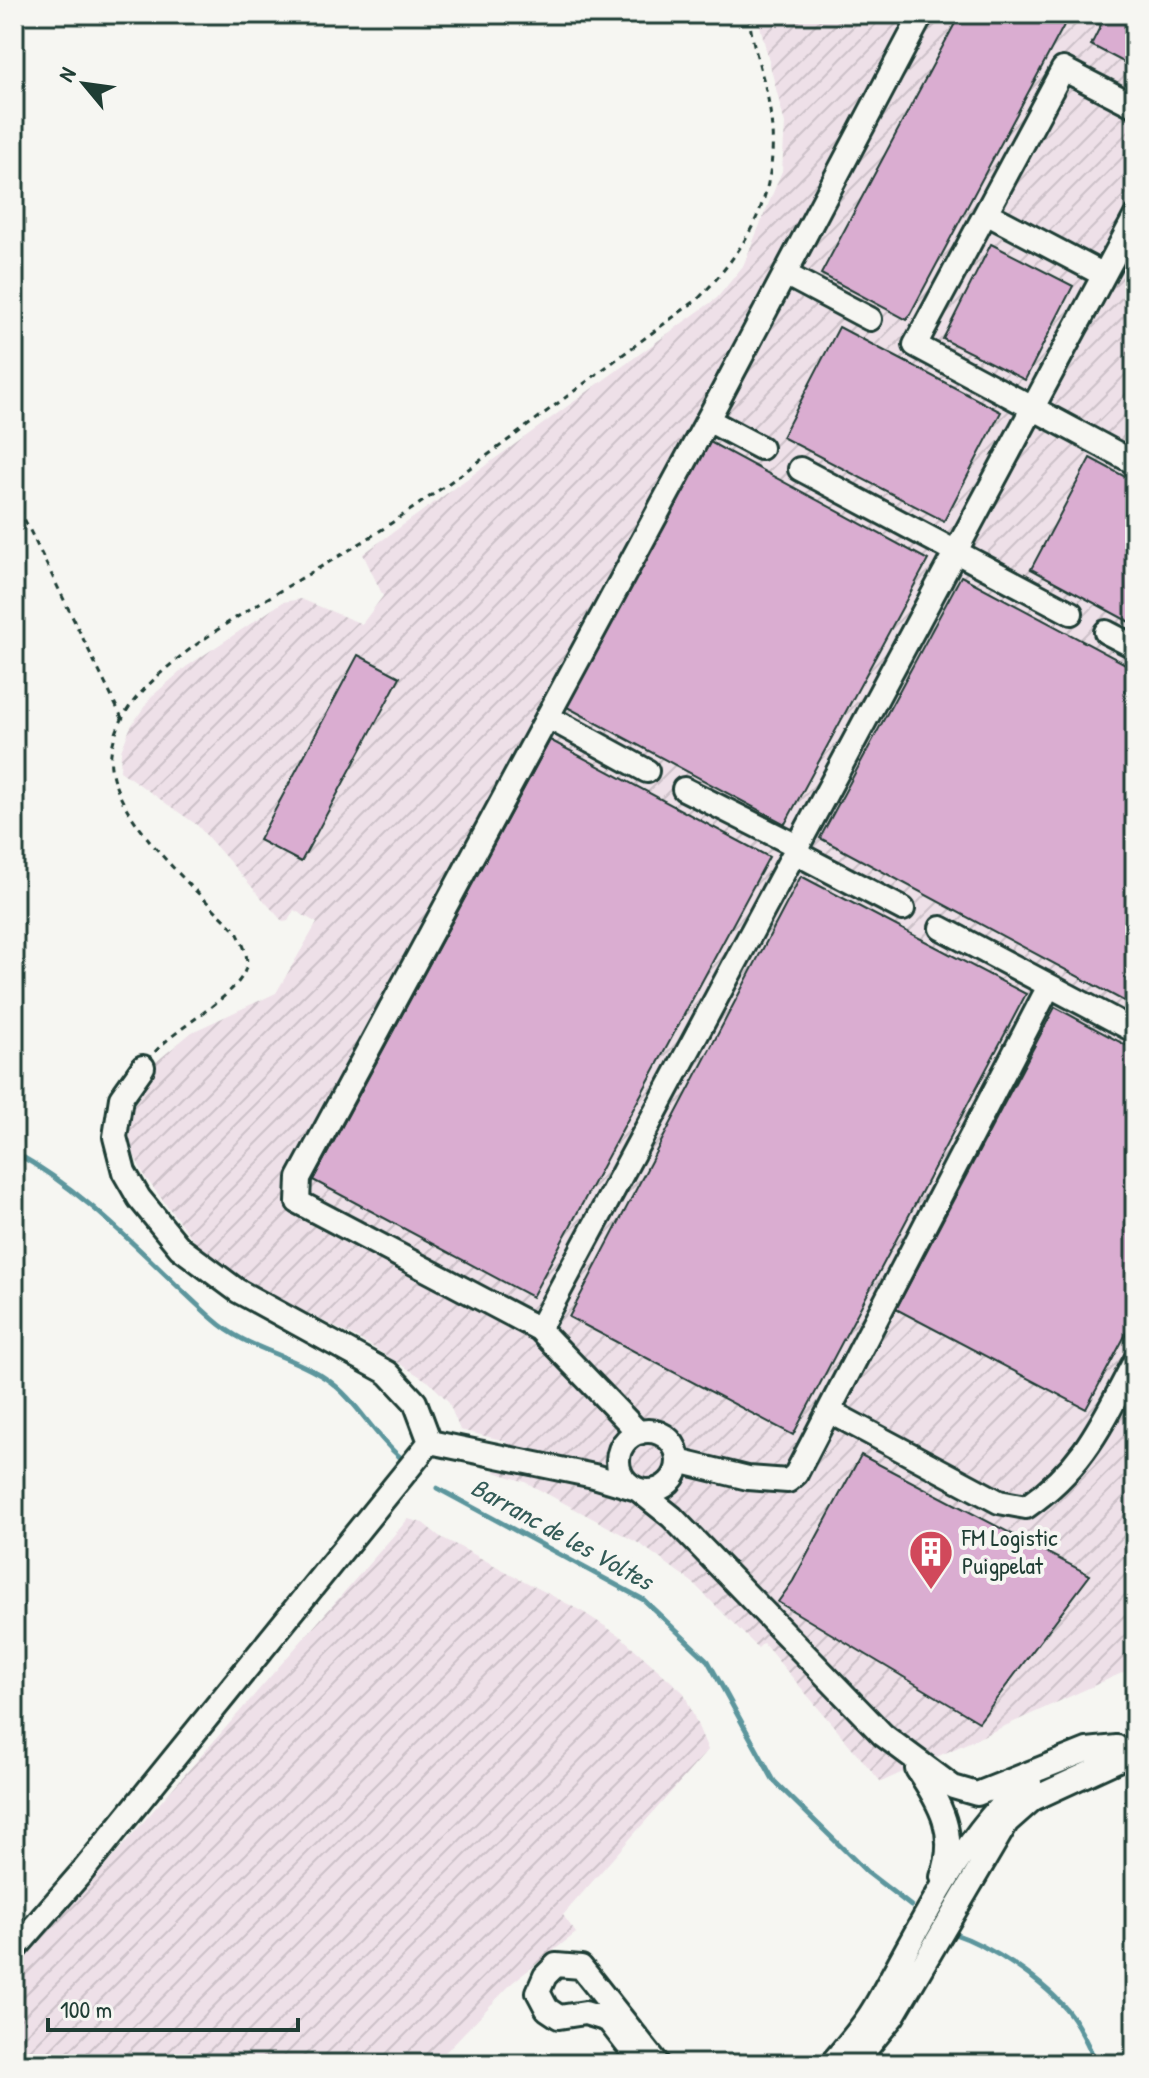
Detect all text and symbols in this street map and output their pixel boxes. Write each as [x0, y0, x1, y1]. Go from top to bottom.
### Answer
north arrow [44, 44, 124, 124]
text: N [51, 62, 83, 87]
water label: Barranc de les Voltes [465, 1469, 661, 1599]
place label: FM Logistic Puigpelat [961, 1521, 1058, 1581]
building icon: FM Logistic Puigpelat [907, 1528, 955, 1591]
scale bar [48, 1982, 298, 2032]
text: 100 m [60, 1993, 112, 2025]

